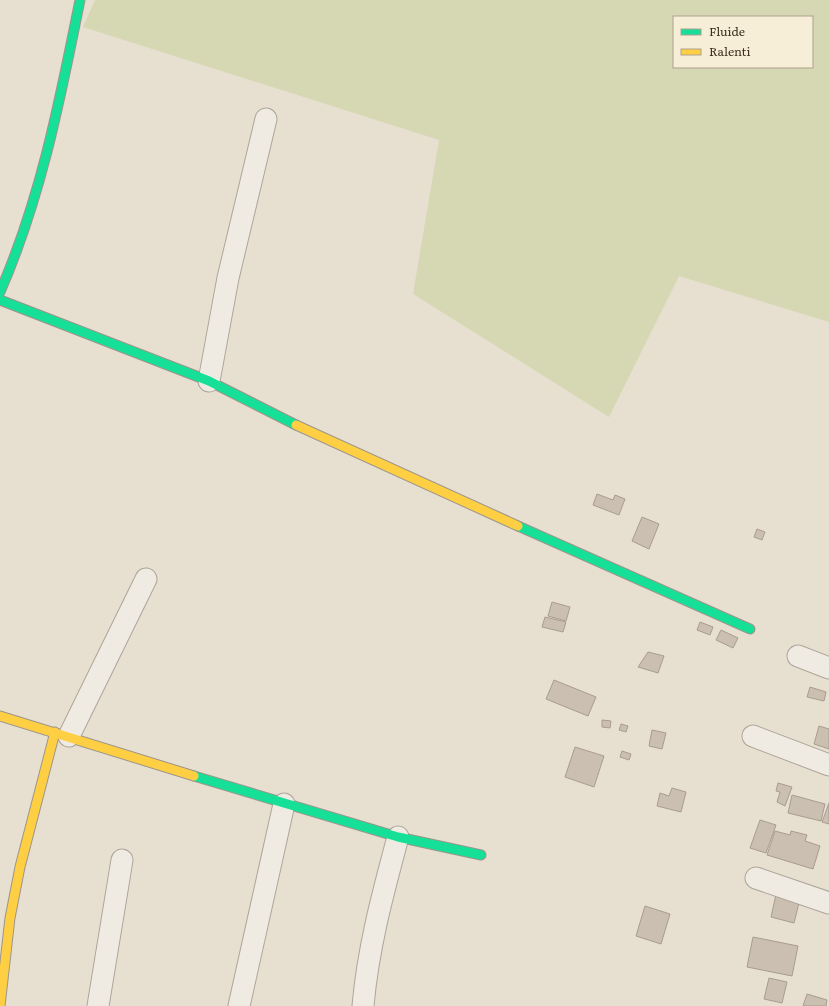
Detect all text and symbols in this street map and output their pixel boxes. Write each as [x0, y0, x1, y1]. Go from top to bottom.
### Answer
legend [673, 16, 813, 68]
text: Fluide [709, 22, 745, 40]
text: Ralenti [709, 42, 750, 60]

